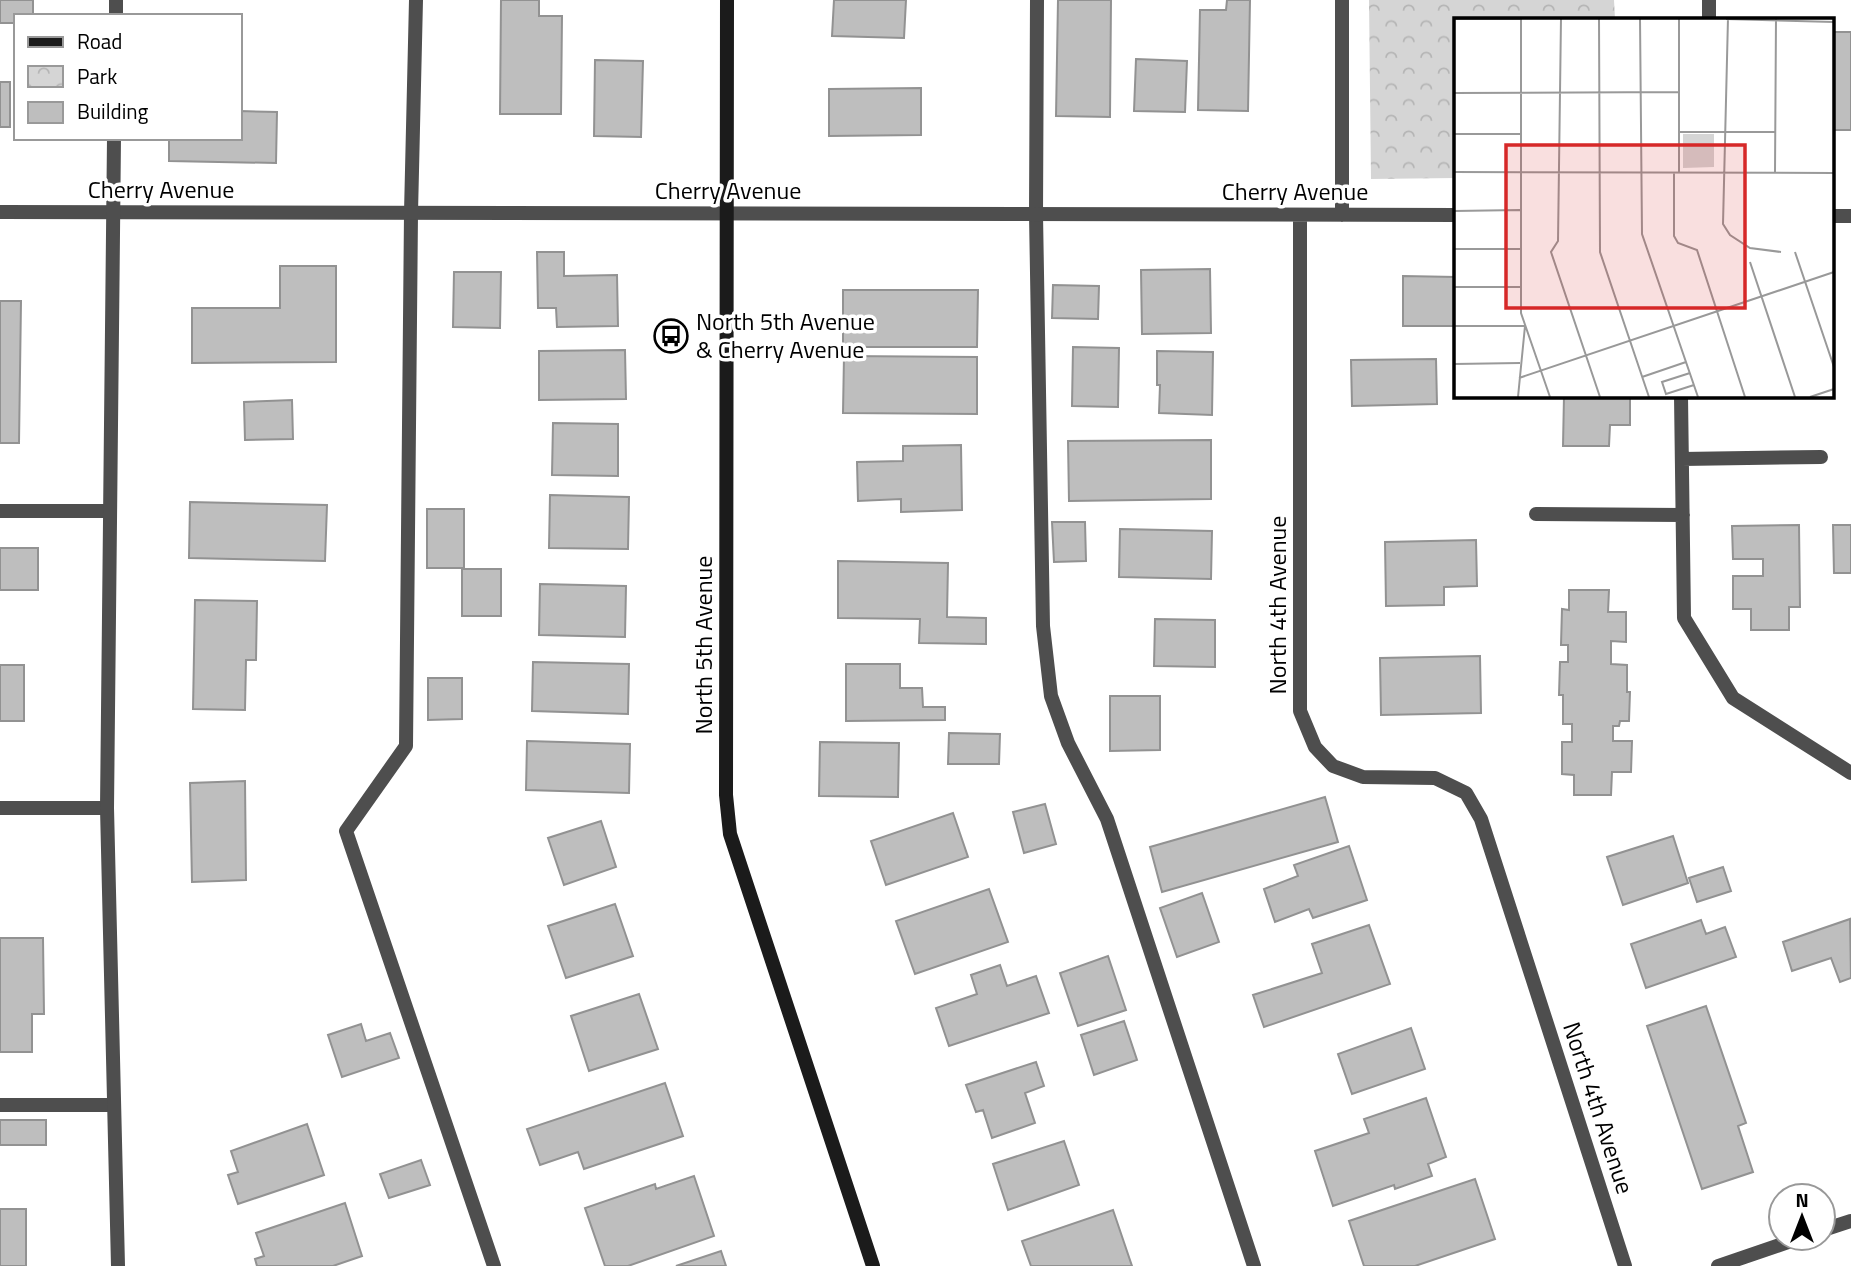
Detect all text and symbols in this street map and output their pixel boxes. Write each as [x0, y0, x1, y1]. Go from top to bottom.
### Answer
legend [14, 14, 242, 140]
inset map [1454, 18, 1834, 397]
text: Road [77, 25, 122, 57]
text: Park [77, 60, 117, 92]
text: Building [77, 95, 149, 127]
street label: Cherry Avenue [88, 171, 234, 207]
street label: Cherry Avenue [655, 172, 801, 208]
street label: Cherry Avenue [1222, 173, 1368, 209]
place label: North 5th Avenue & Cherry Avenue [696, 303, 875, 367]
bus stop icon: North 5th Avenue & Cherry Avenue [652, 317, 690, 355]
street label: North 4th Avenue [1259, 516, 1295, 694]
street label: North 5th Avenue [685, 556, 721, 734]
street label: North 4th Avenue [1554, 1017, 1644, 1198]
north arrow [1767, 1182, 1837, 1252]
text: N [1795, 1185, 1809, 1214]

